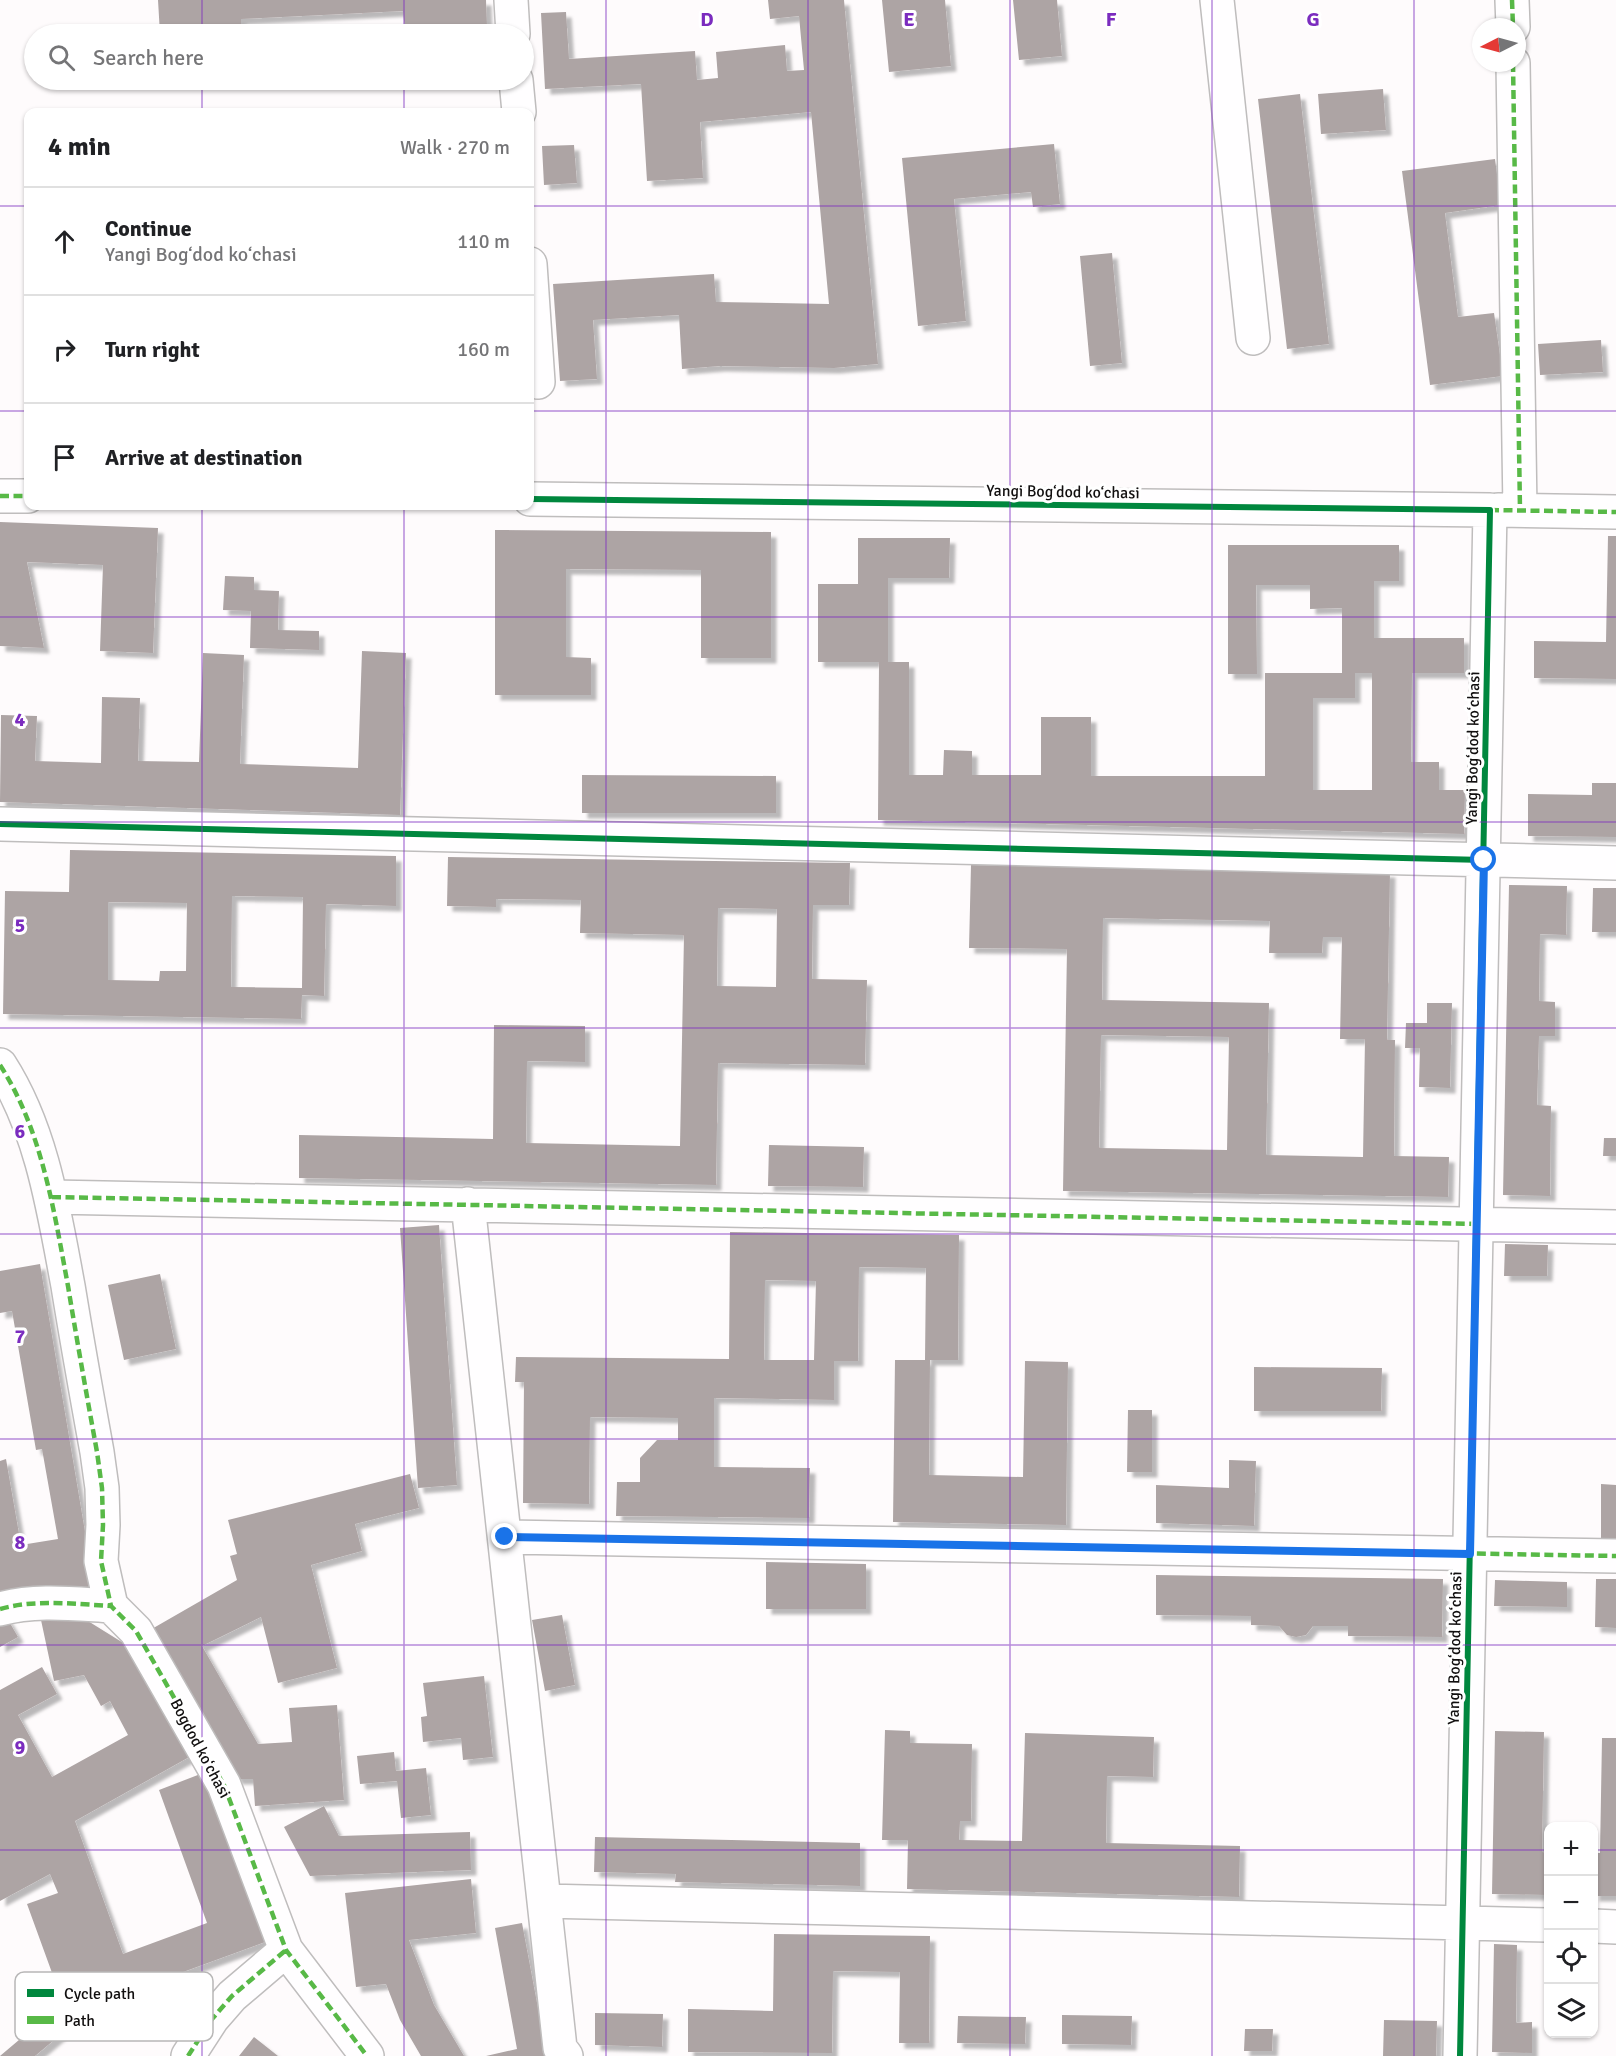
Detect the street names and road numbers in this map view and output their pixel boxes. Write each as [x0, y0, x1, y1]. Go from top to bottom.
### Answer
street label: Yangi Bogʻdod koʻchasi [986, 481, 1140, 503]
street label: Yangi Bogʻdod koʻchasi [1462, 671, 1484, 825]
street label: Yangi Bogʻdod koʻchasi [1444, 1571, 1466, 1725]
street label: Bogdod koʻchasi [165, 1695, 235, 1802]

